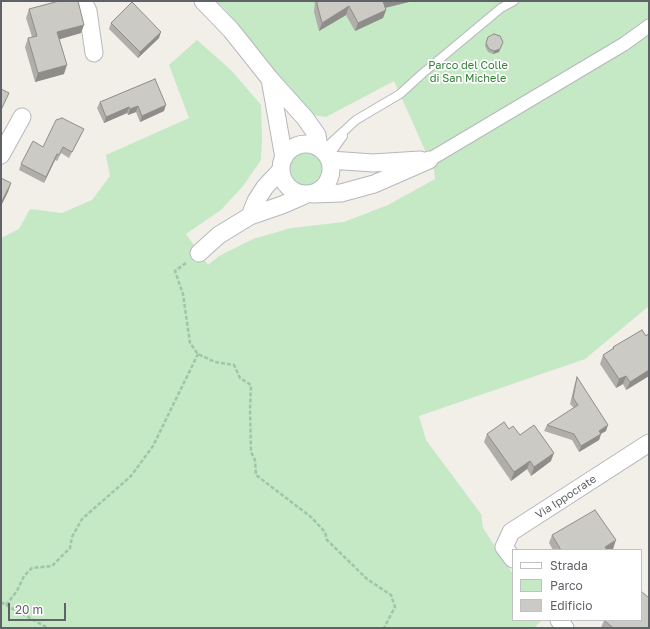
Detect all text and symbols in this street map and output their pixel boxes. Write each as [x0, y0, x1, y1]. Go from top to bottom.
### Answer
park label: Parco del Colle di San Michele [428, 59, 508, 85]
street label: Via Ippocrate [533, 472, 599, 522]
legend [512, 549, 642, 621]
text: Strada [550, 558, 588, 573]
text: Parco [550, 578, 583, 593]
scale bar [10, 595, 68, 621]
text: Edificio [550, 598, 592, 613]
text: 20 m [15, 602, 43, 617]

